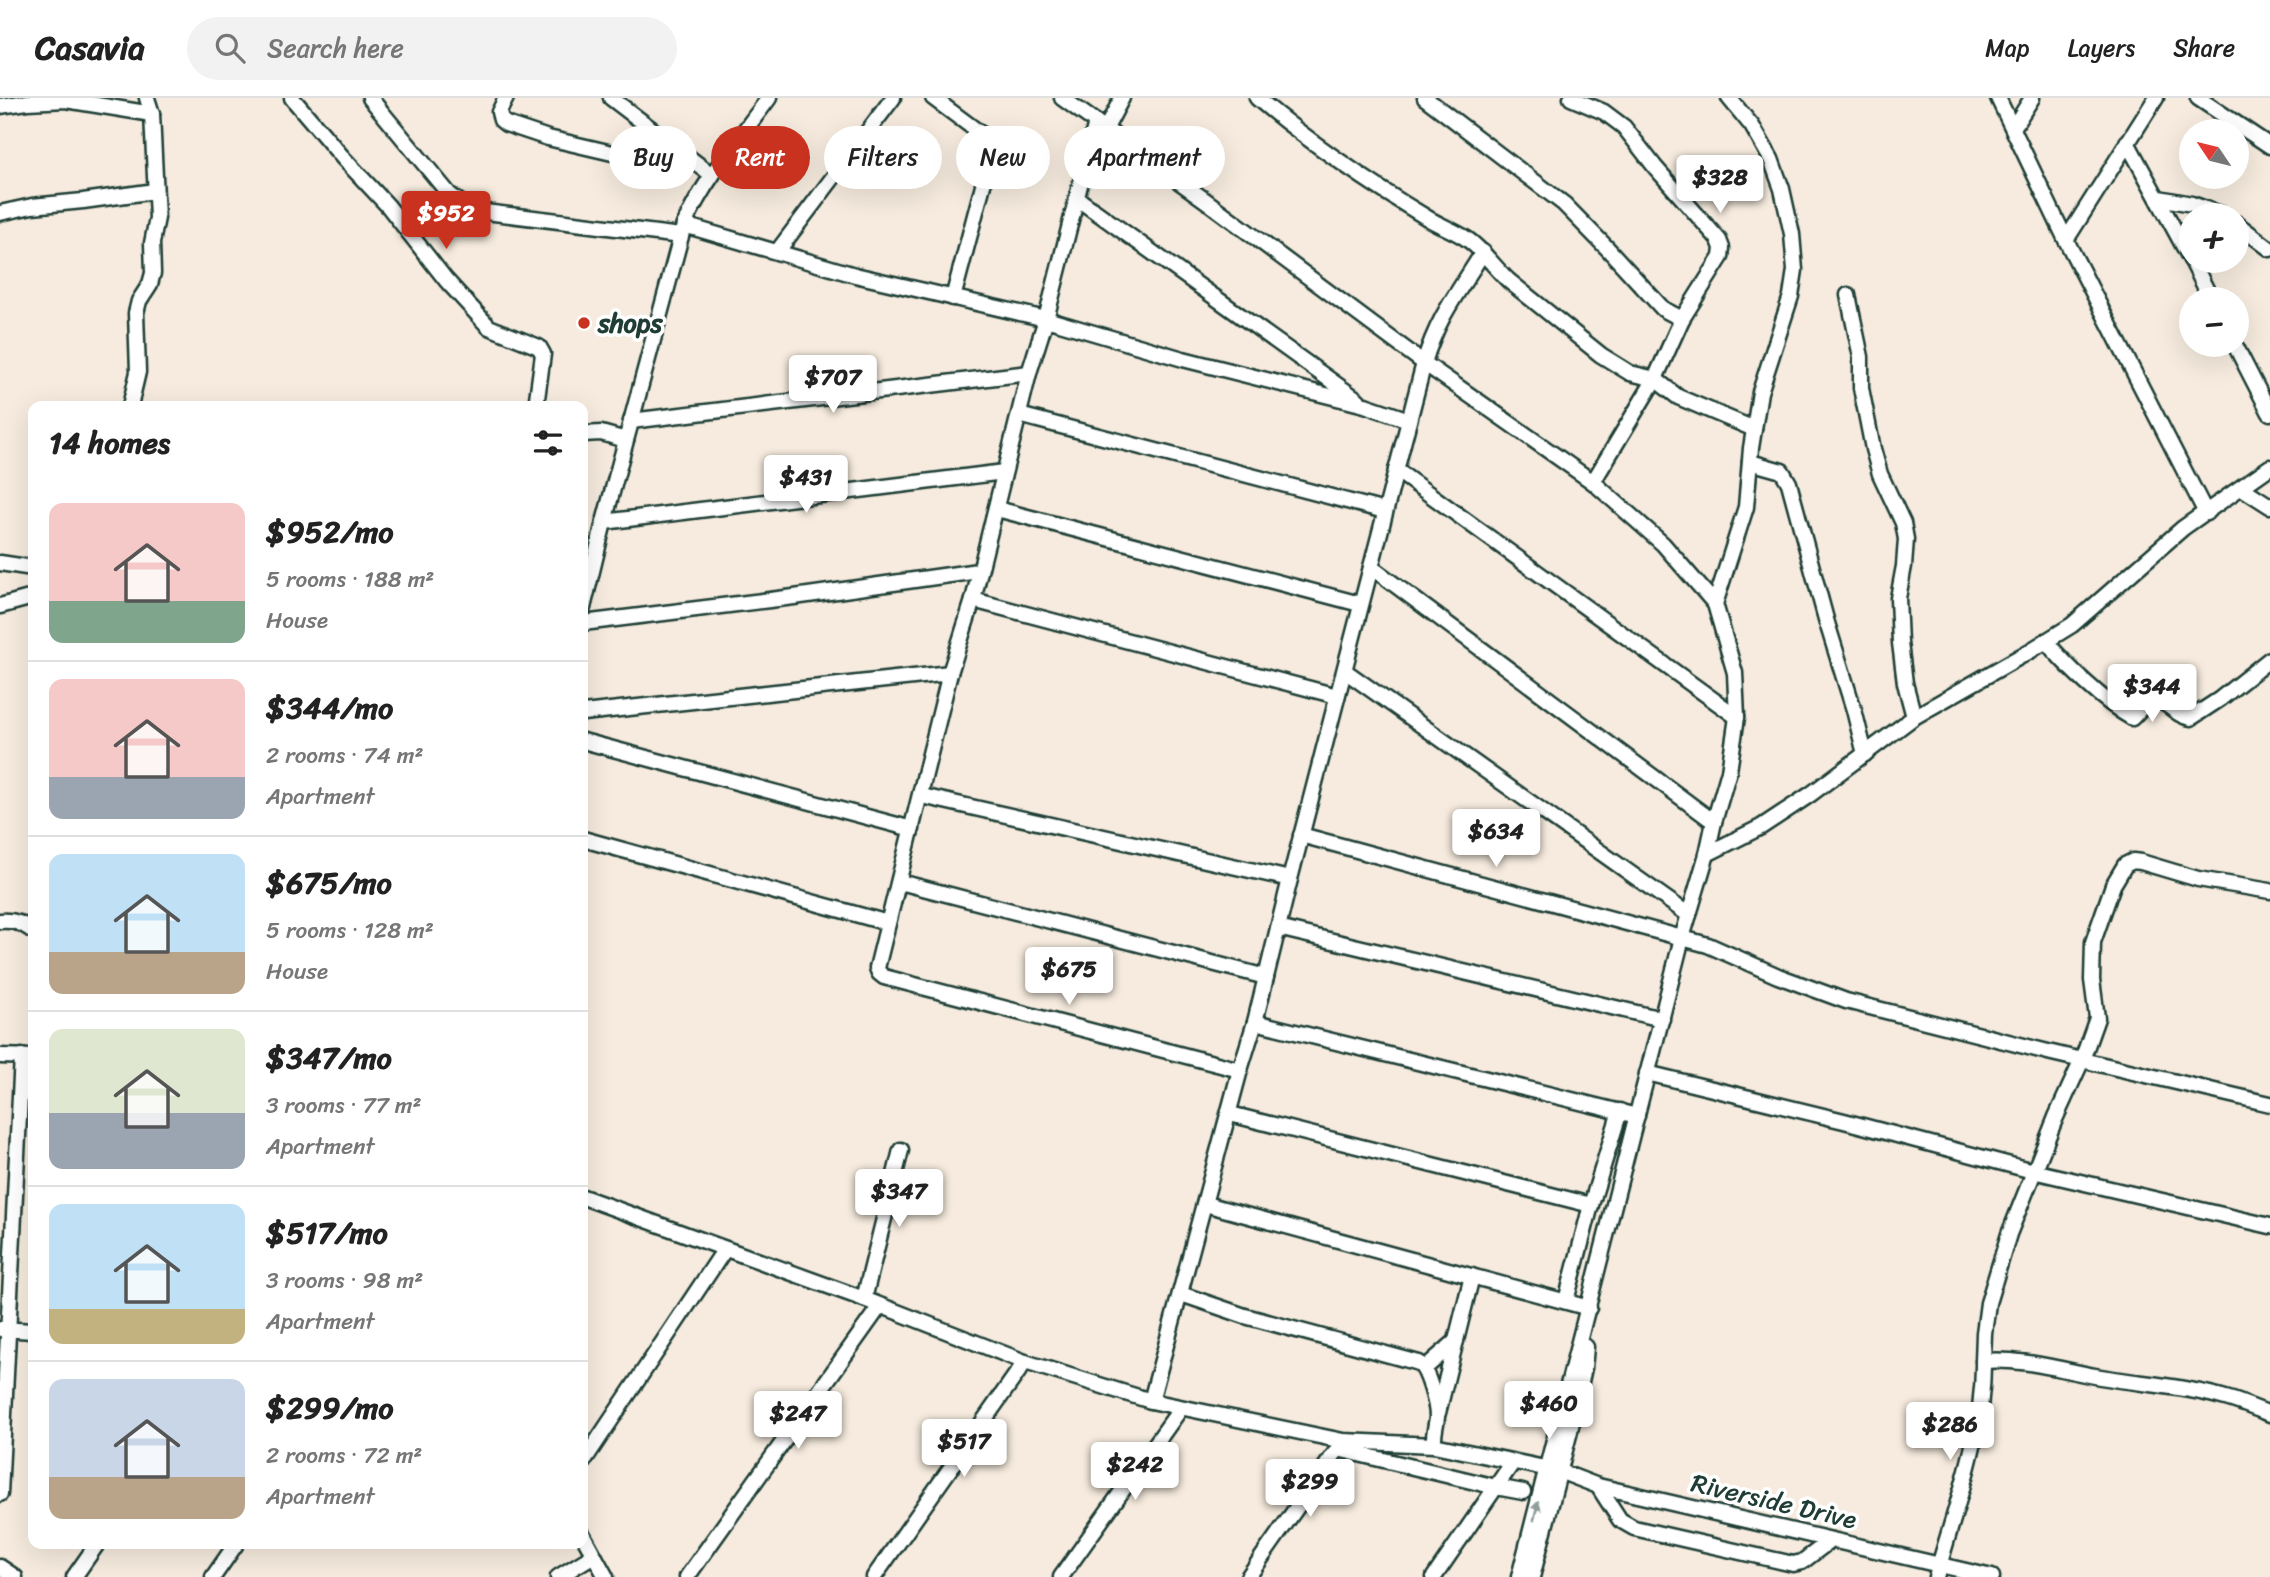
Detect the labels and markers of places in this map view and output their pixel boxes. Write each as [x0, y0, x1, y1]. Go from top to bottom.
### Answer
pin: $328 [1679, 156, 1761, 215]
pin: $952 [405, 192, 487, 251]
place label: shops [597, 300, 664, 346]
marker: shops [576, 315, 592, 331]
pin: $707 [792, 356, 874, 415]
pin: $431 [765, 456, 847, 515]
pin: $344 [2111, 664, 2193, 724]
pin: $634 [1455, 810, 1537, 869]
pin: $675 [1028, 948, 1110, 1007]
pin: $347 [858, 1170, 940, 1229]
pin: $460 [1508, 1382, 1590, 1441]
pin: $247 [757, 1392, 839, 1451]
pin: $286 [1909, 1402, 1991, 1462]
pin: $517 [923, 1420, 1005, 1479]
pin: $242 [1094, 1442, 1176, 1502]
pin: $299 [1269, 1460, 1351, 1519]

